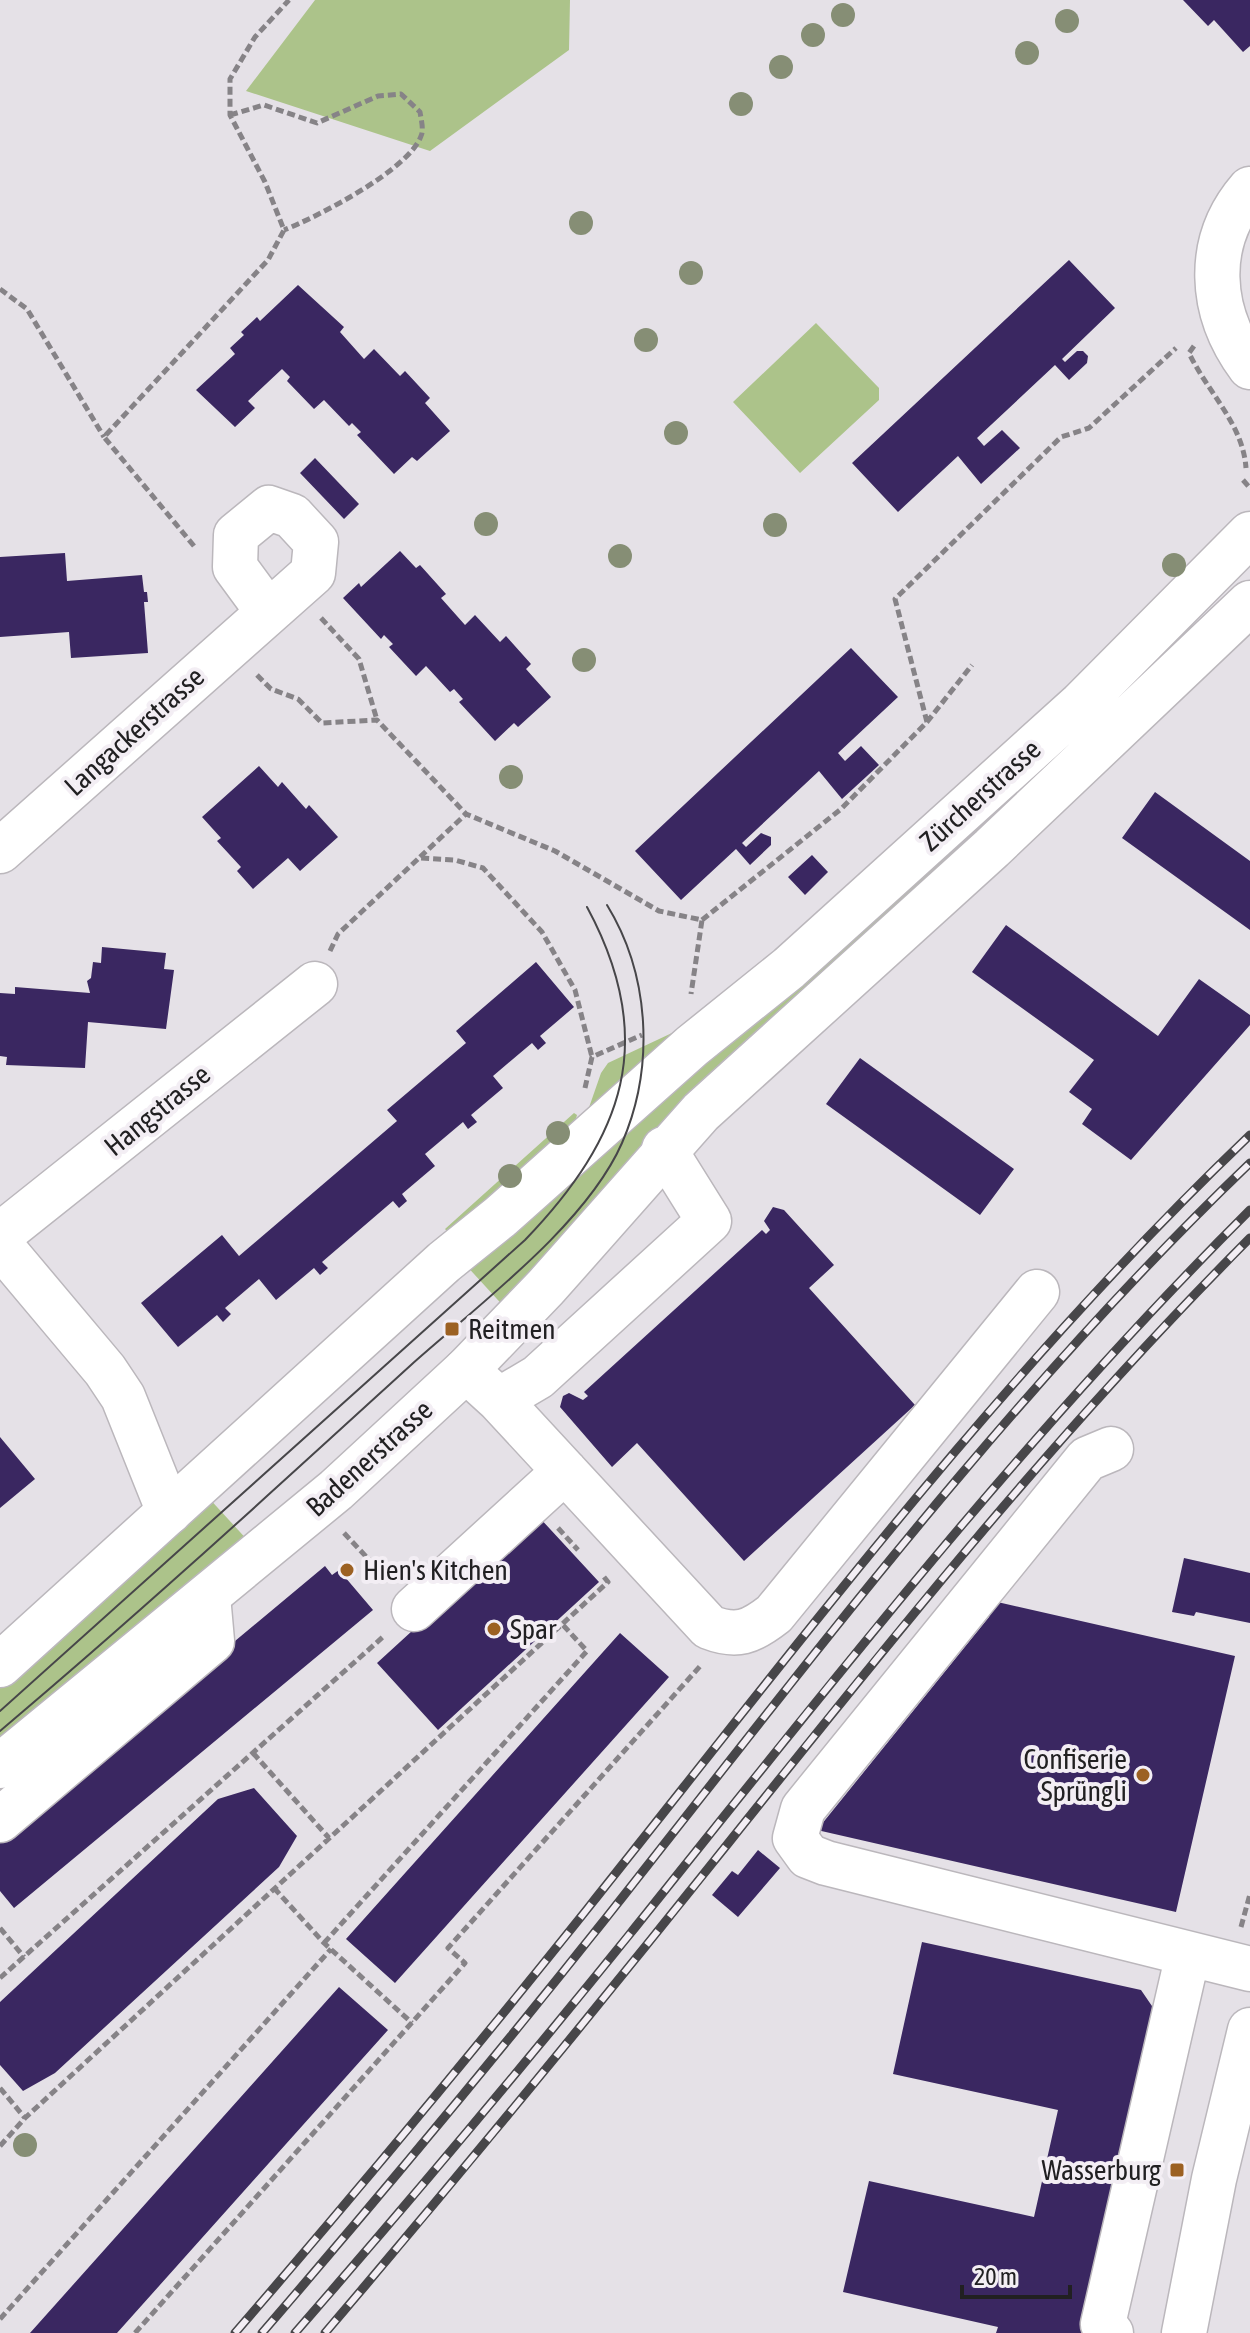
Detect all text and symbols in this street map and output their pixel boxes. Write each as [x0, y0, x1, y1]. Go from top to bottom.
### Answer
street label: Langackerstrasse [58, 660, 210, 802]
street label: Zürcherstrasse [913, 733, 1047, 857]
street label: Hangstrasse [98, 1058, 216, 1162]
place label: Reitmen [468, 1313, 556, 1345]
marker: Reitmen [443, 1320, 461, 1338]
street label: Badenerstrasse [300, 1393, 438, 1523]
place label: Hien's Kitchen [363, 1554, 508, 1586]
marker: Hien's Kitchen [338, 1561, 356, 1579]
place label: Spar [510, 1613, 557, 1645]
marker: Spar [485, 1620, 503, 1638]
place label: Confiserie Sprüngli [1023, 1743, 1127, 1807]
marker: Confiserie Sprüngli [1134, 1766, 1152, 1784]
place label: Wasserburg [1042, 2154, 1161, 2186]
marker: Wasserburg [1168, 2161, 1186, 2179]
scale bar [962, 2249, 1070, 2299]
text: 20 m [974, 2263, 1017, 2290]

